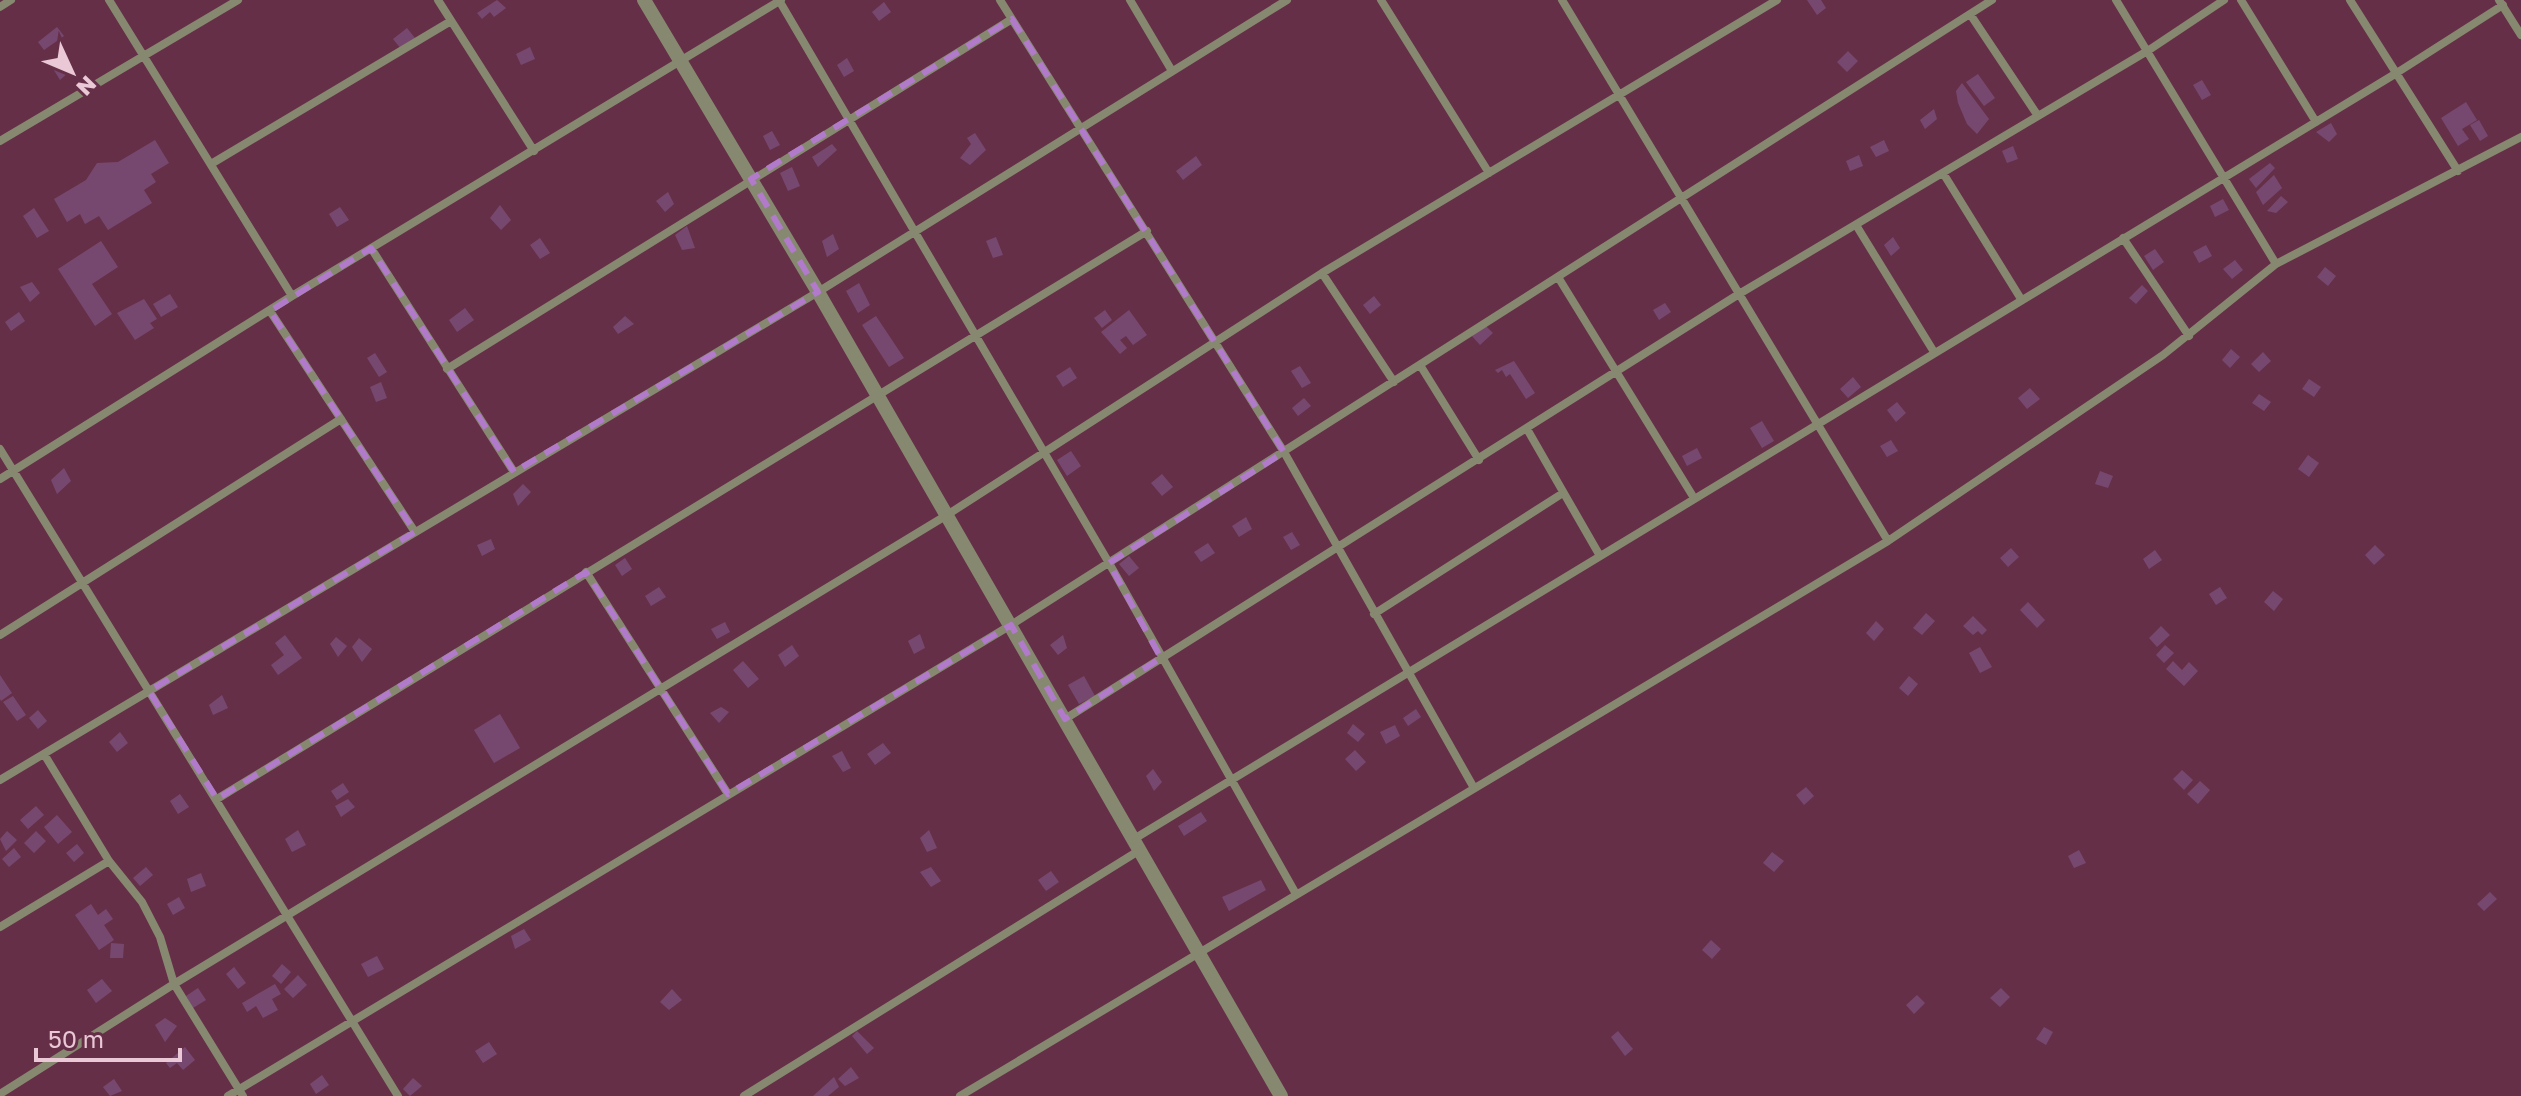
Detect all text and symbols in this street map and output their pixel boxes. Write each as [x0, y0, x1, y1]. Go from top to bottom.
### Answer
north arrow [32, 32, 112, 112]
text: N [71, 71, 102, 102]
scale bar [36, 1012, 180, 1062]
text: 50 m [48, 1024, 104, 1053]

